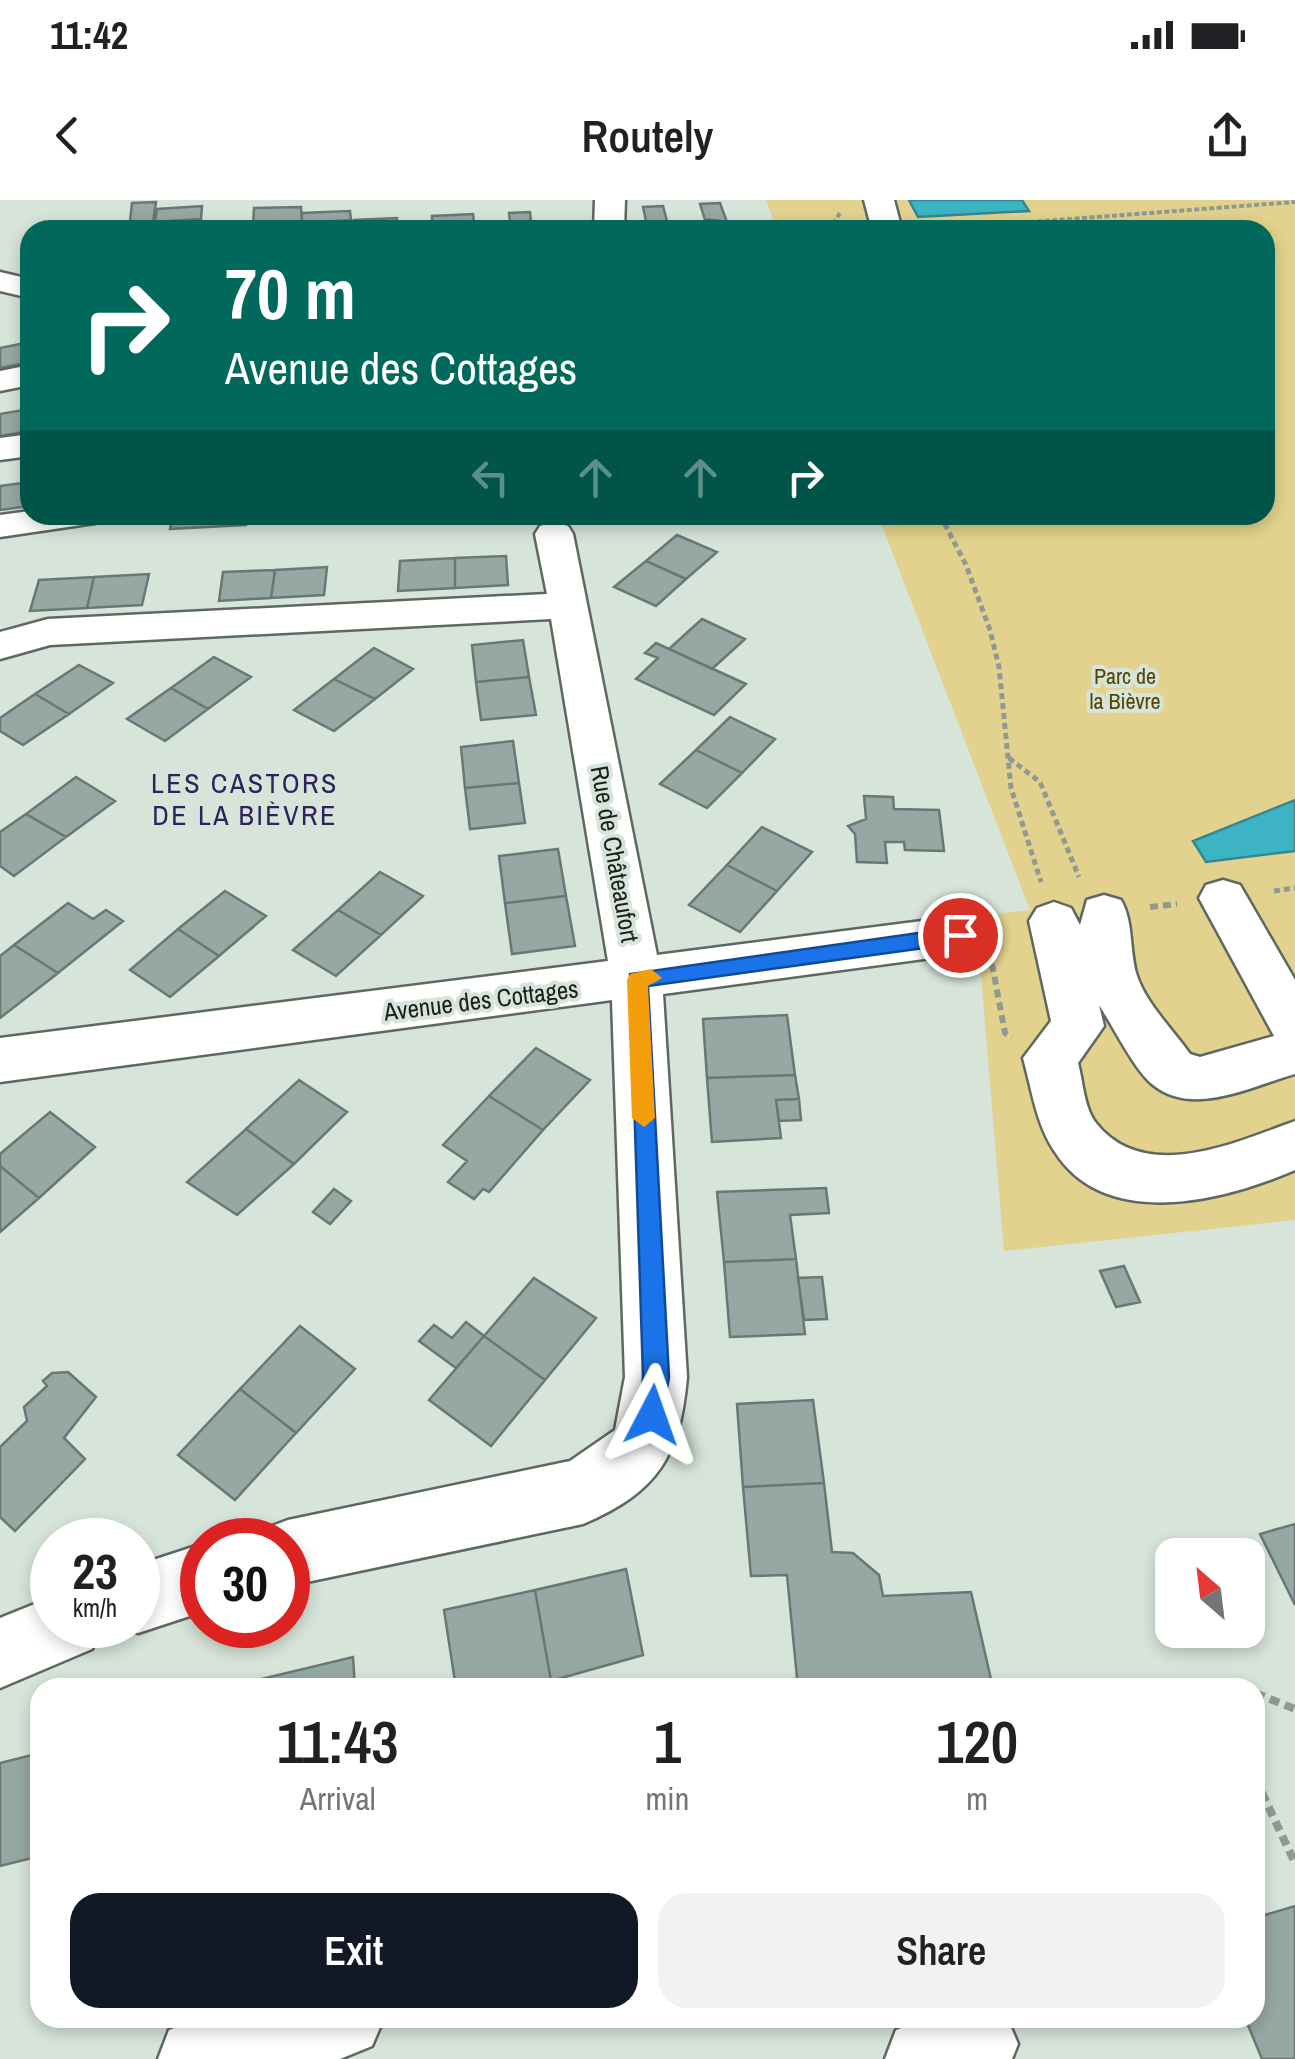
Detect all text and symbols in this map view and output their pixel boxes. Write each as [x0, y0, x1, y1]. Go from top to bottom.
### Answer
text: 11:42 [50, 10, 128, 61]
text: Routely [582, 105, 713, 166]
icon: back [40, 108, 95, 163]
icon: share [1200, 108, 1255, 163]
text: 70 m [225, 247, 356, 341]
icon: right [60, 260, 190, 390]
text: Avenue des Cottages [225, 337, 577, 398]
icon: left [463, 450, 518, 505]
icon: ahead [568, 450, 623, 505]
icon: ahead [673, 450, 728, 505]
icon: right [778, 450, 833, 505]
park label: Parc de la Bièvre [1089, 661, 1161, 716]
street label: Rue de Châteaufort [583, 763, 647, 945]
district label: LES CASTORS DE LA BIÈVRE [151, 764, 339, 834]
pin [918, 893, 1003, 978]
icon: arrive [933, 908, 988, 963]
street label: Avenue des Cottages [381, 971, 580, 1029]
position arrow [600, 1363, 704, 1467]
speed limit sign: 30 [180, 1518, 310, 1648]
text: 23 [72, 1537, 118, 1605]
north arrow [1155, 1538, 1265, 1648]
map controls [1155, 1538, 1265, 1648]
text: km/h [73, 1591, 117, 1625]
text: 11:43 [277, 1701, 399, 1782]
text: 1 [654, 1701, 681, 1782]
text: 120 [936, 1701, 1018, 1782]
text: Arrival [300, 1777, 376, 1820]
text: min [646, 1777, 689, 1820]
text: m [966, 1777, 988, 1820]
button: Exit [70, 1893, 638, 2008]
button: Share [658, 1893, 1225, 2008]

